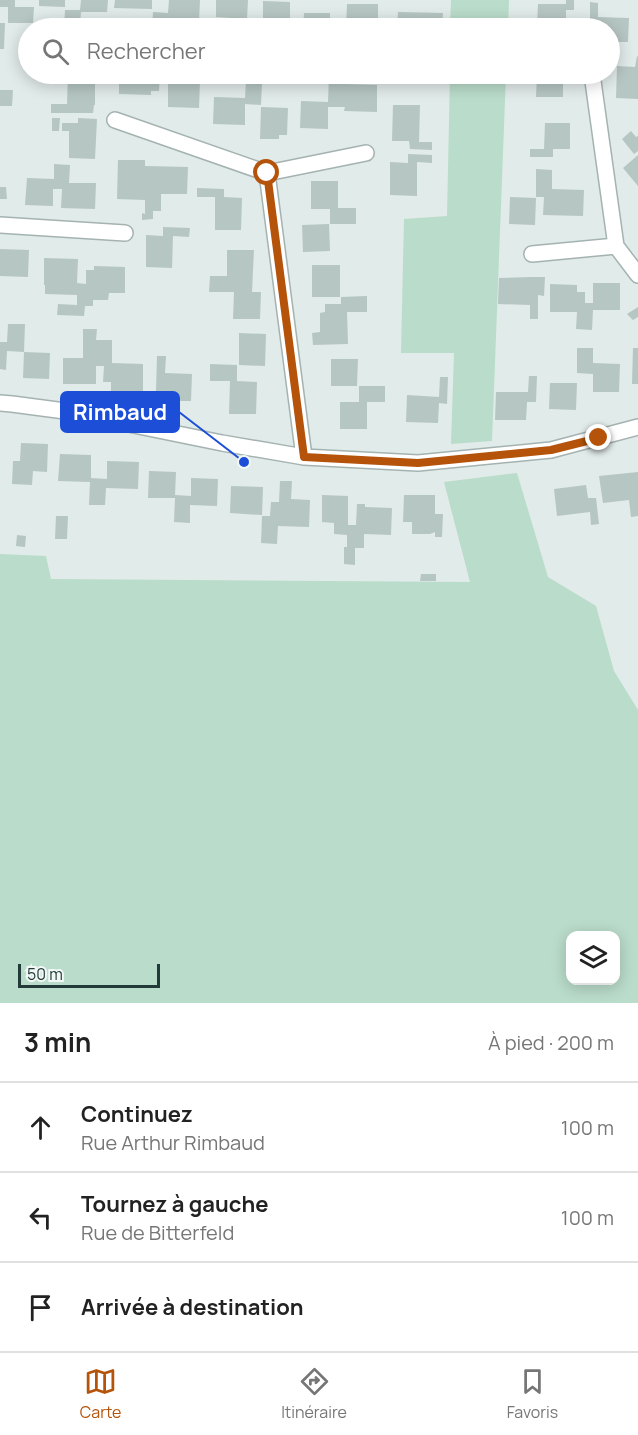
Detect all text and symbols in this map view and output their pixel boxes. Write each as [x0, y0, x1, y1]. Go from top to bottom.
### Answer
search box [18, 18, 620, 84]
icon: search [39, 35, 72, 68]
text: Rechercher [87, 36, 206, 66]
route start [253, 159, 279, 185]
callout: Rimbaud [61, 392, 179, 432]
text: Rimbaud [73, 397, 167, 427]
route end [585, 424, 611, 450]
map controls [566, 931, 620, 985]
button: layers [566, 931, 620, 985]
scale bar [18, 961, 160, 988]
text: 50 m [27, 963, 63, 985]
text: 3 min [24, 1024, 91, 1060]
text: À pied · 200 m [488, 1029, 614, 1056]
text: Continuez [81, 1099, 193, 1129]
icon: ahead [24, 1111, 57, 1144]
text: 100 m [561, 1114, 614, 1141]
text: Rue Arthur Rimbaud [81, 1129, 265, 1156]
text: Tournez à gauche [81, 1189, 268, 1219]
icon: left [24, 1201, 57, 1234]
text: 100 m [561, 1204, 614, 1231]
text: Rue de Bitterfeld [81, 1219, 234, 1246]
icon: arrive [24, 1291, 57, 1324]
text: Arrivée à destination [81, 1292, 304, 1322]
tab: Carte [80, 1365, 121, 1423]
tab: Itinéraire [281, 1365, 347, 1423]
tab: Favoris [507, 1365, 558, 1423]

